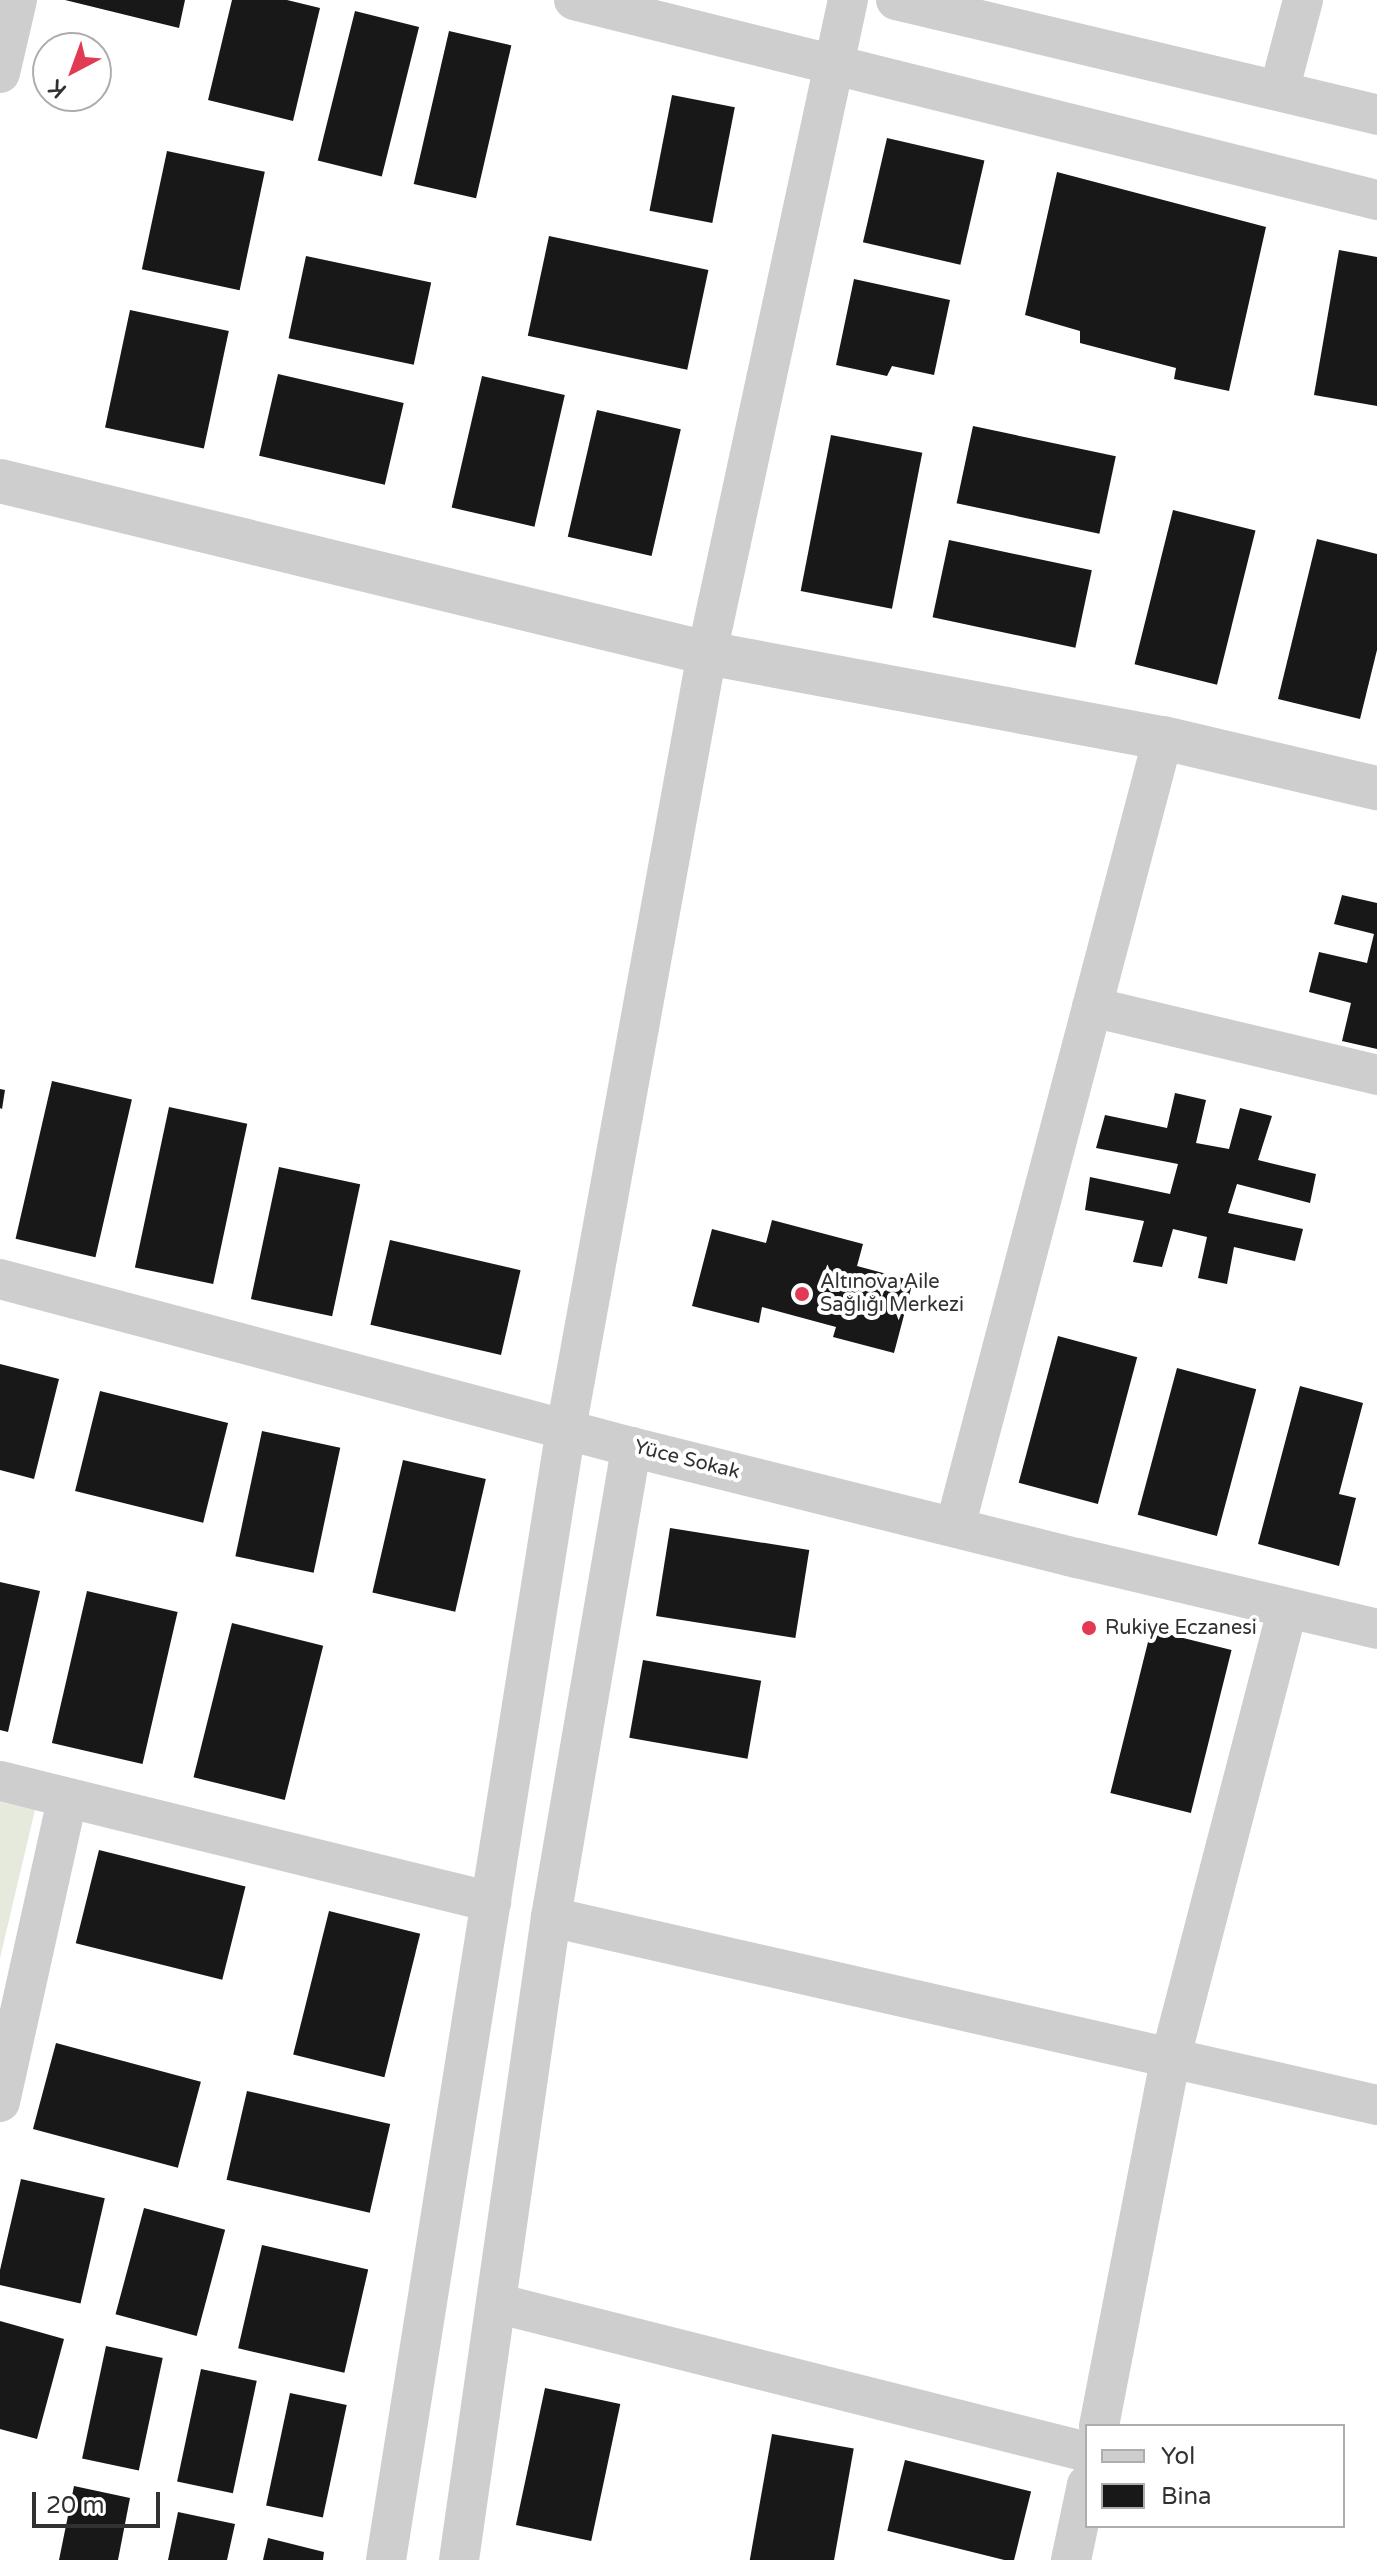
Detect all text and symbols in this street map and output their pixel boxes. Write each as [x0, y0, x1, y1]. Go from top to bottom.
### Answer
north arrow [32, 32, 112, 112]
text: K [43, 74, 72, 103]
place label: Altınova Aile Sağlığı Merkezi [820, 1270, 964, 1317]
marker: Altınova Aile Sağlığı Merkezi [791, 1283, 813, 1305]
street label: Yüce Sokak [632, 1435, 742, 1485]
place label: Rukiye Eczanesi [1105, 1616, 1257, 1640]
marker: Rukiye Eczanesi [1080, 1619, 1098, 1637]
legend [1085, 2424, 1345, 2528]
text: Yol [1161, 2442, 1195, 2471]
scale bar [36, 2476, 164, 2526]
text: Bina [1161, 2482, 1212, 2511]
text: 20 m [46, 2491, 104, 2520]

